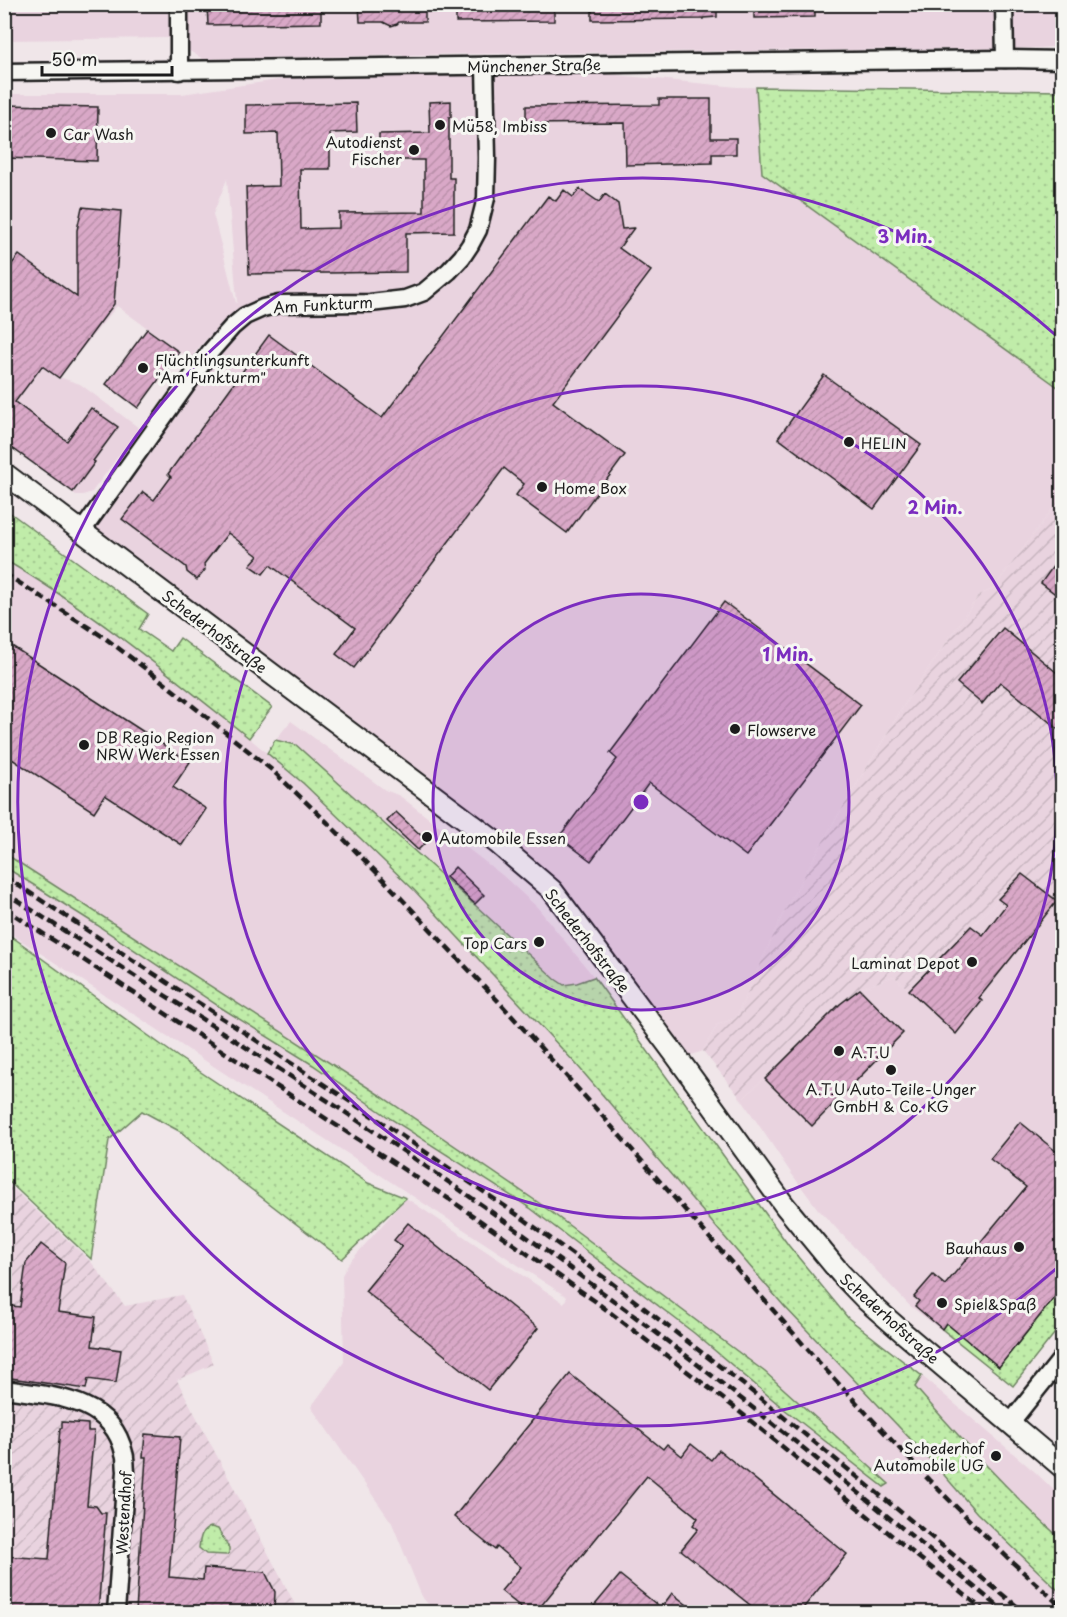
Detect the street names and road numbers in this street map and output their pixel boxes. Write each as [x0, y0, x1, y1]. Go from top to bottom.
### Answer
street label: Münchener Straße [467, 52, 601, 78]
street label: Am Funkturm [273, 290, 373, 318]
street label: Schederhofstraße [158, 584, 272, 678]
street label: Schederhofstraße [540, 883, 636, 997]
street label: Schederhofstraße [835, 1267, 945, 1369]
street label: Westendhof [109, 1469, 137, 1555]

